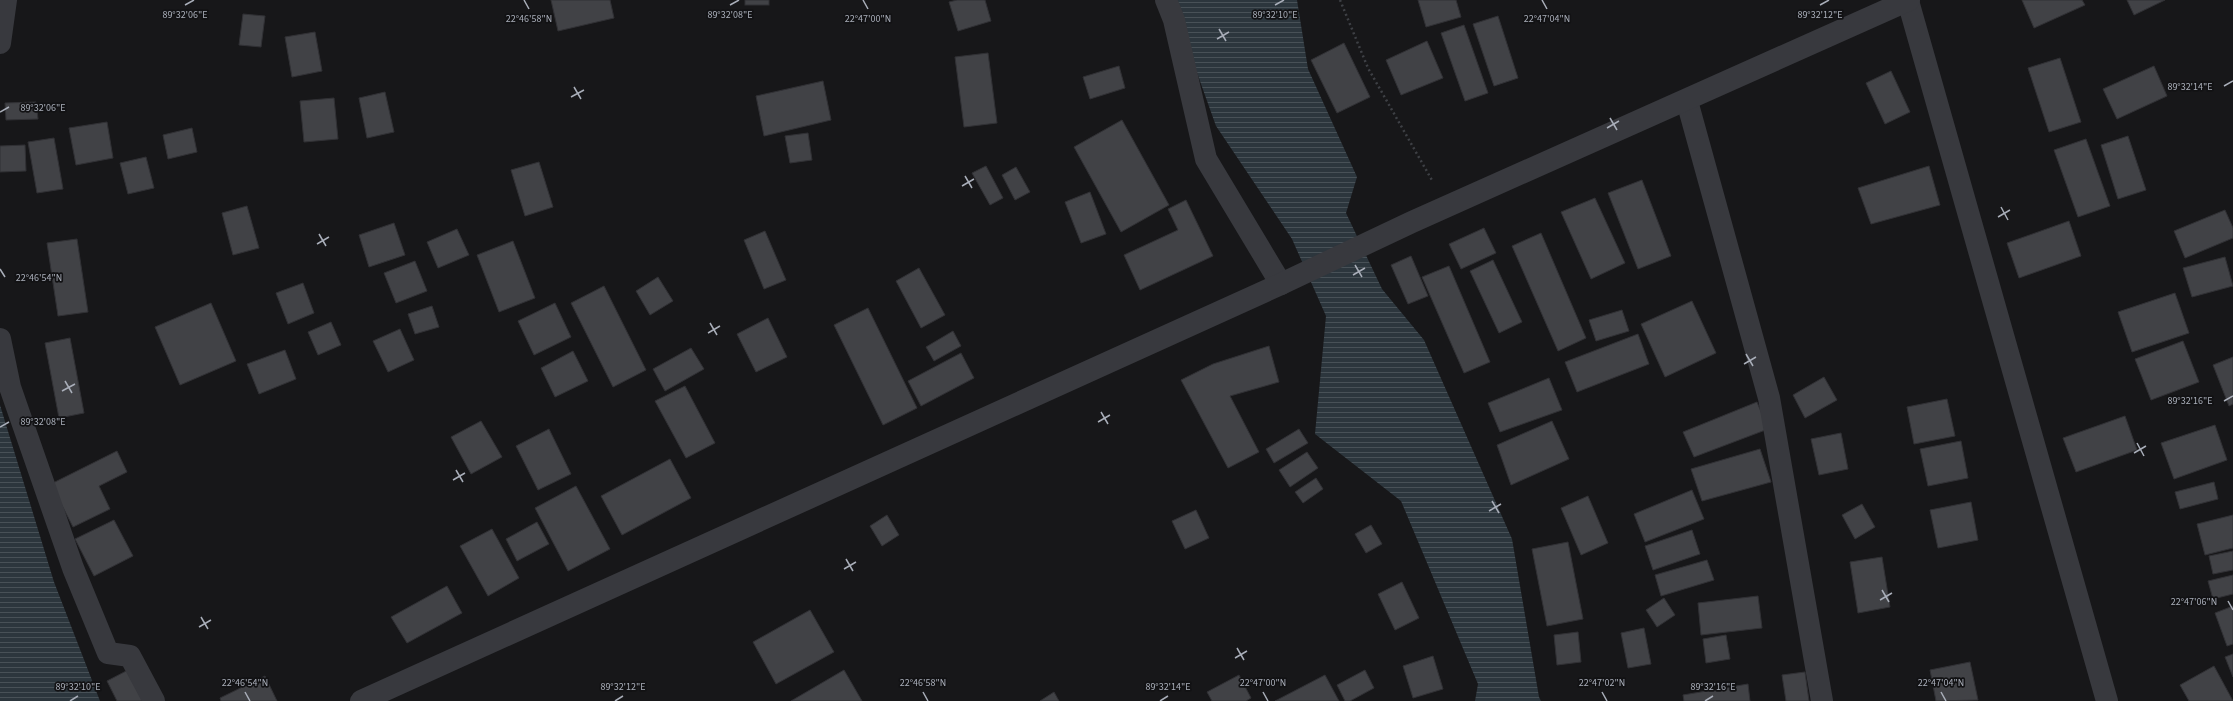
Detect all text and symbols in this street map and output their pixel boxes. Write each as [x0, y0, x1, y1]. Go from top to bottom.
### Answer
text: 89°32'06"E [162, 8, 208, 22]
text: 89°32'08"E [707, 8, 753, 22]
text: 89°32'10"E [1252, 8, 1298, 22]
text: 89°32'12"E [1797, 8, 1843, 22]
text: 22°46'58"N [506, 12, 552, 26]
text: 22°47'00"N [845, 12, 891, 26]
text: 22°47'04"N [1524, 12, 1570, 26]
text: 89°32'14"E [2167, 80, 2213, 94]
text: 89°32'06"E [20, 101, 66, 115]
text: 22°46'54"N [16, 271, 62, 285]
text: 89°32'16"E [2167, 394, 2213, 408]
text: 89°32'08"E [20, 415, 66, 429]
text: 22°47'06"N [2171, 595, 2217, 609]
text: 22°46'54"N [222, 676, 268, 690]
text: 22°46'58"N [900, 676, 946, 690]
text: 22°47'00"N [1240, 676, 1286, 690]
text: 22°47'02"N [1579, 676, 1625, 690]
text: 22°47'04"N [1918, 676, 1964, 690]
text: 89°32'10"E [55, 680, 101, 694]
text: 89°32'12"E [600, 680, 646, 694]
text: 89°32'14"E [1145, 680, 1191, 694]
text: 89°32'16"E [1690, 680, 1736, 694]

